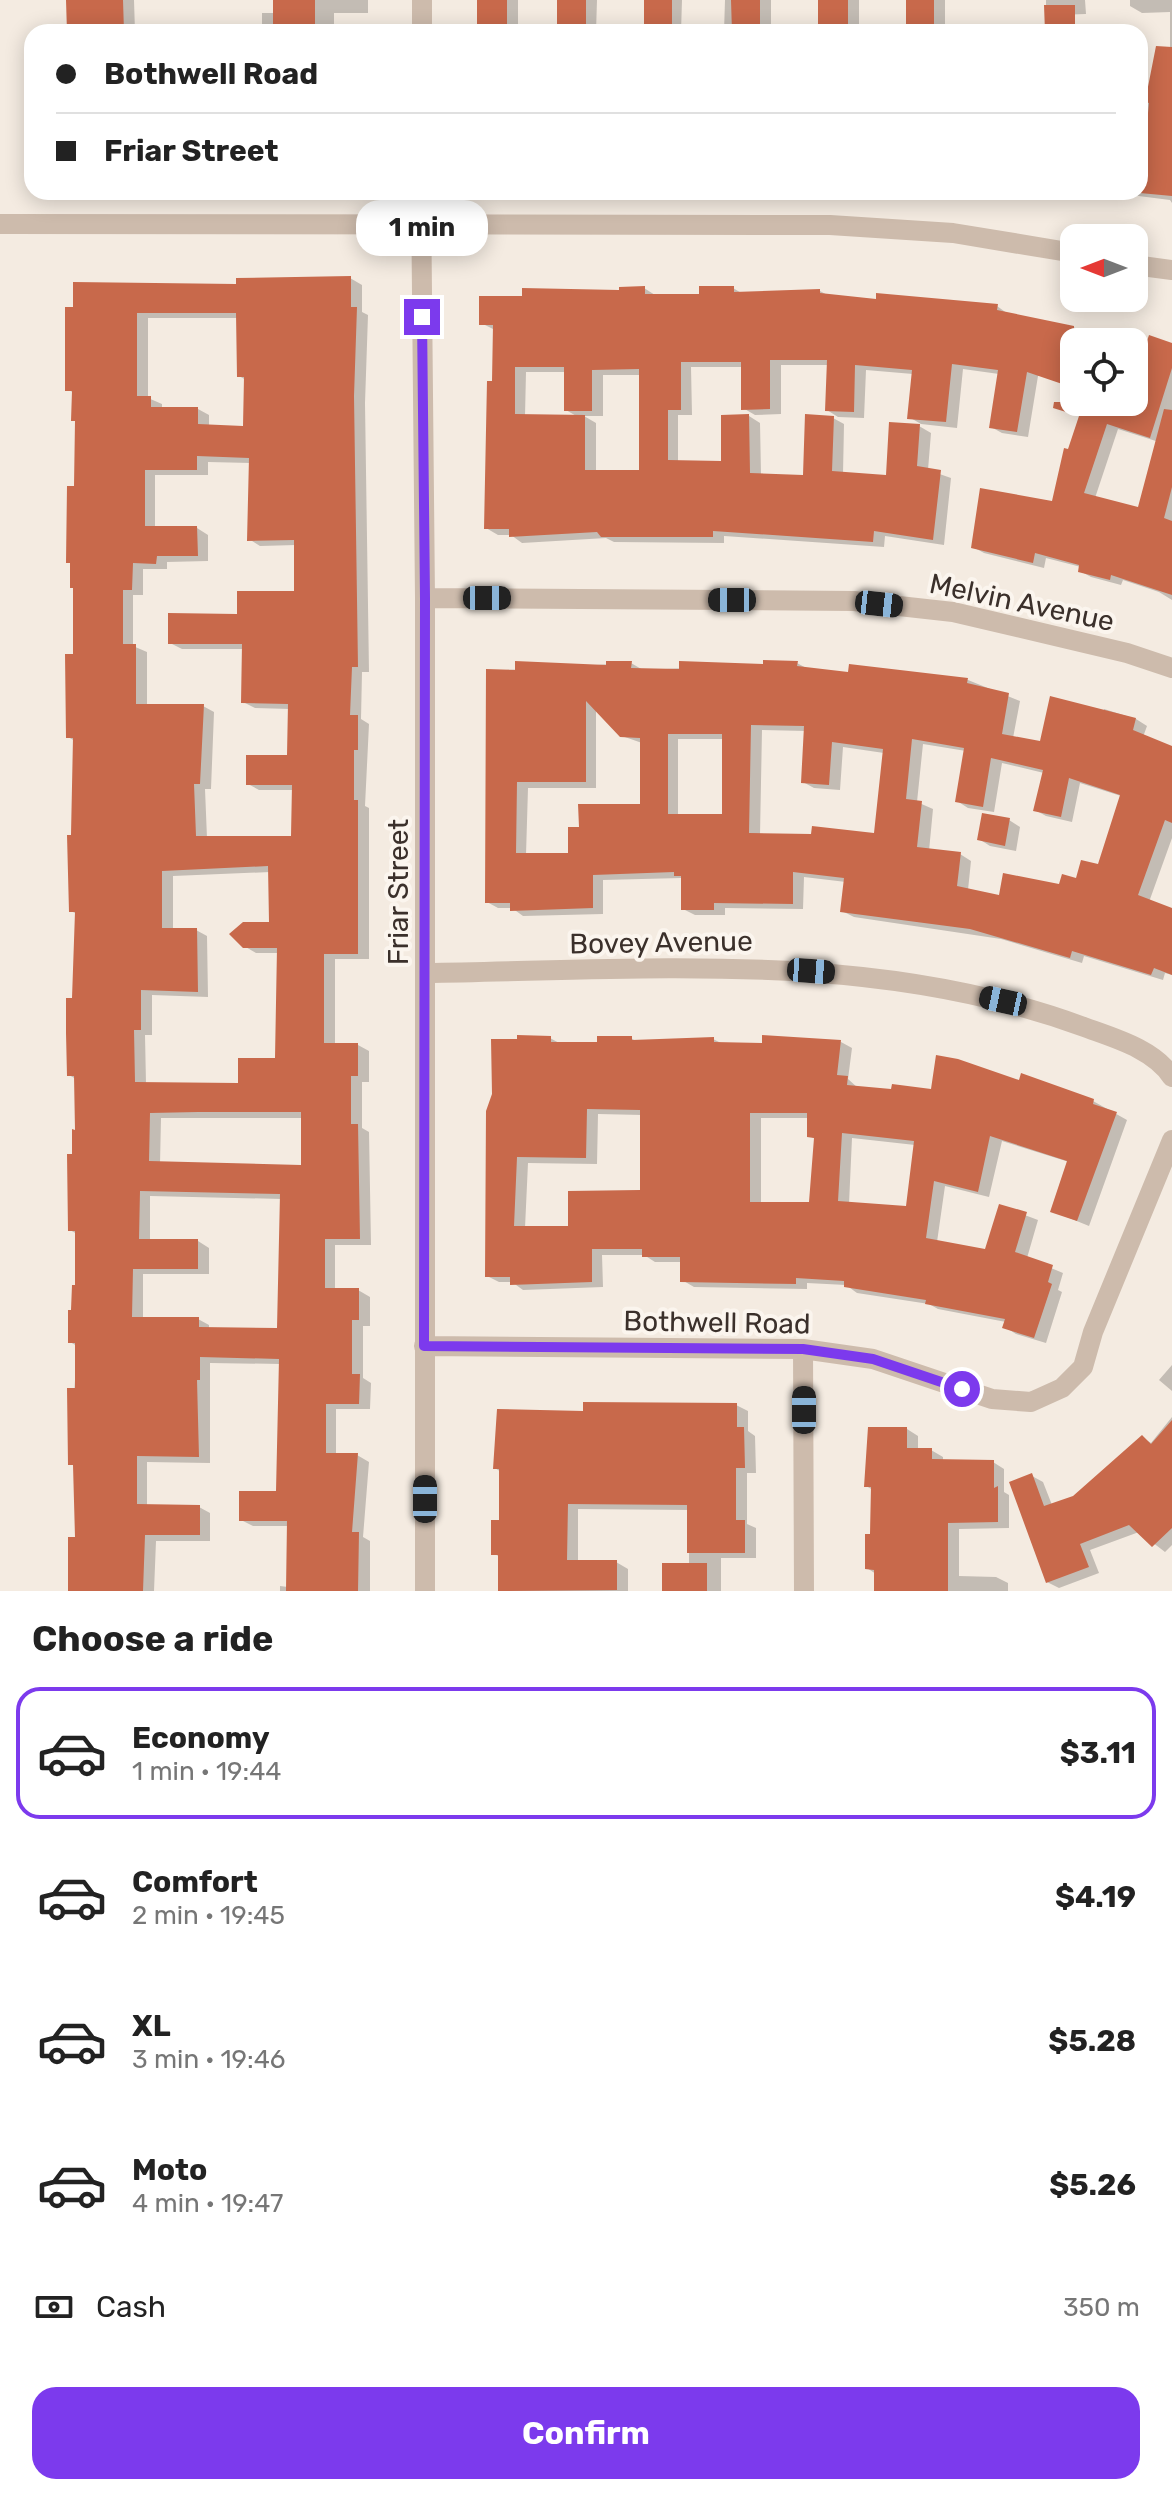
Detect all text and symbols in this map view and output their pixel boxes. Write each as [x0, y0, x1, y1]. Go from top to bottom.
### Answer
text: Bothwell Road [104, 56, 318, 92]
text: Friar Street [104, 133, 279, 169]
callout: 1 min [356, 201, 488, 257]
text: 1 min [389, 212, 455, 243]
north arrow [1060, 224, 1148, 312]
map controls [1060, 224, 1148, 416]
route end [404, 299, 440, 335]
button: locate [1060, 328, 1148, 416]
street label: Melvin Avenue [926, 567, 1117, 638]
car [463, 586, 511, 610]
car [708, 588, 756, 612]
car [854, 590, 904, 618]
street label: Friar Street [382, 819, 415, 965]
street label: Bovey Avenue [569, 924, 753, 961]
car [786, 957, 836, 985]
car [977, 984, 1029, 1018]
street label: Bothwell Road [623, 1304, 811, 1341]
route start [944, 1371, 980, 1407]
car [792, 1386, 816, 1434]
car [413, 1475, 437, 1523]
text: Choose a ride [32, 1617, 273, 1660]
icon: car [36, 1717, 108, 1789]
text: Economy [132, 1720, 270, 1756]
text: $3.11 [1060, 1735, 1136, 1771]
text: 1 min · 19:44 [132, 1756, 281, 1787]
icon: car [36, 1861, 108, 1933]
text: Comfort [132, 1864, 258, 1900]
text: $4.19 [1055, 1879, 1136, 1915]
text: 2 min · 19:45 [132, 1900, 285, 1931]
icon: car [36, 2005, 108, 2077]
text: XL [132, 2008, 171, 2044]
text: $5.28 [1048, 2023, 1136, 2059]
text: 3 min · 19:46 [132, 2044, 286, 2075]
icon: car [36, 2149, 108, 2221]
text: Moto [132, 2152, 207, 2188]
text: $5.26 [1049, 2167, 1136, 2203]
text: 4 min · 19:47 [132, 2188, 283, 2219]
icon: cash [32, 2285, 76, 2329]
text: Cash [96, 2289, 166, 2325]
text: 350 m [1063, 2292, 1140, 2323]
button: Confirm [32, 2387, 1140, 2479]

